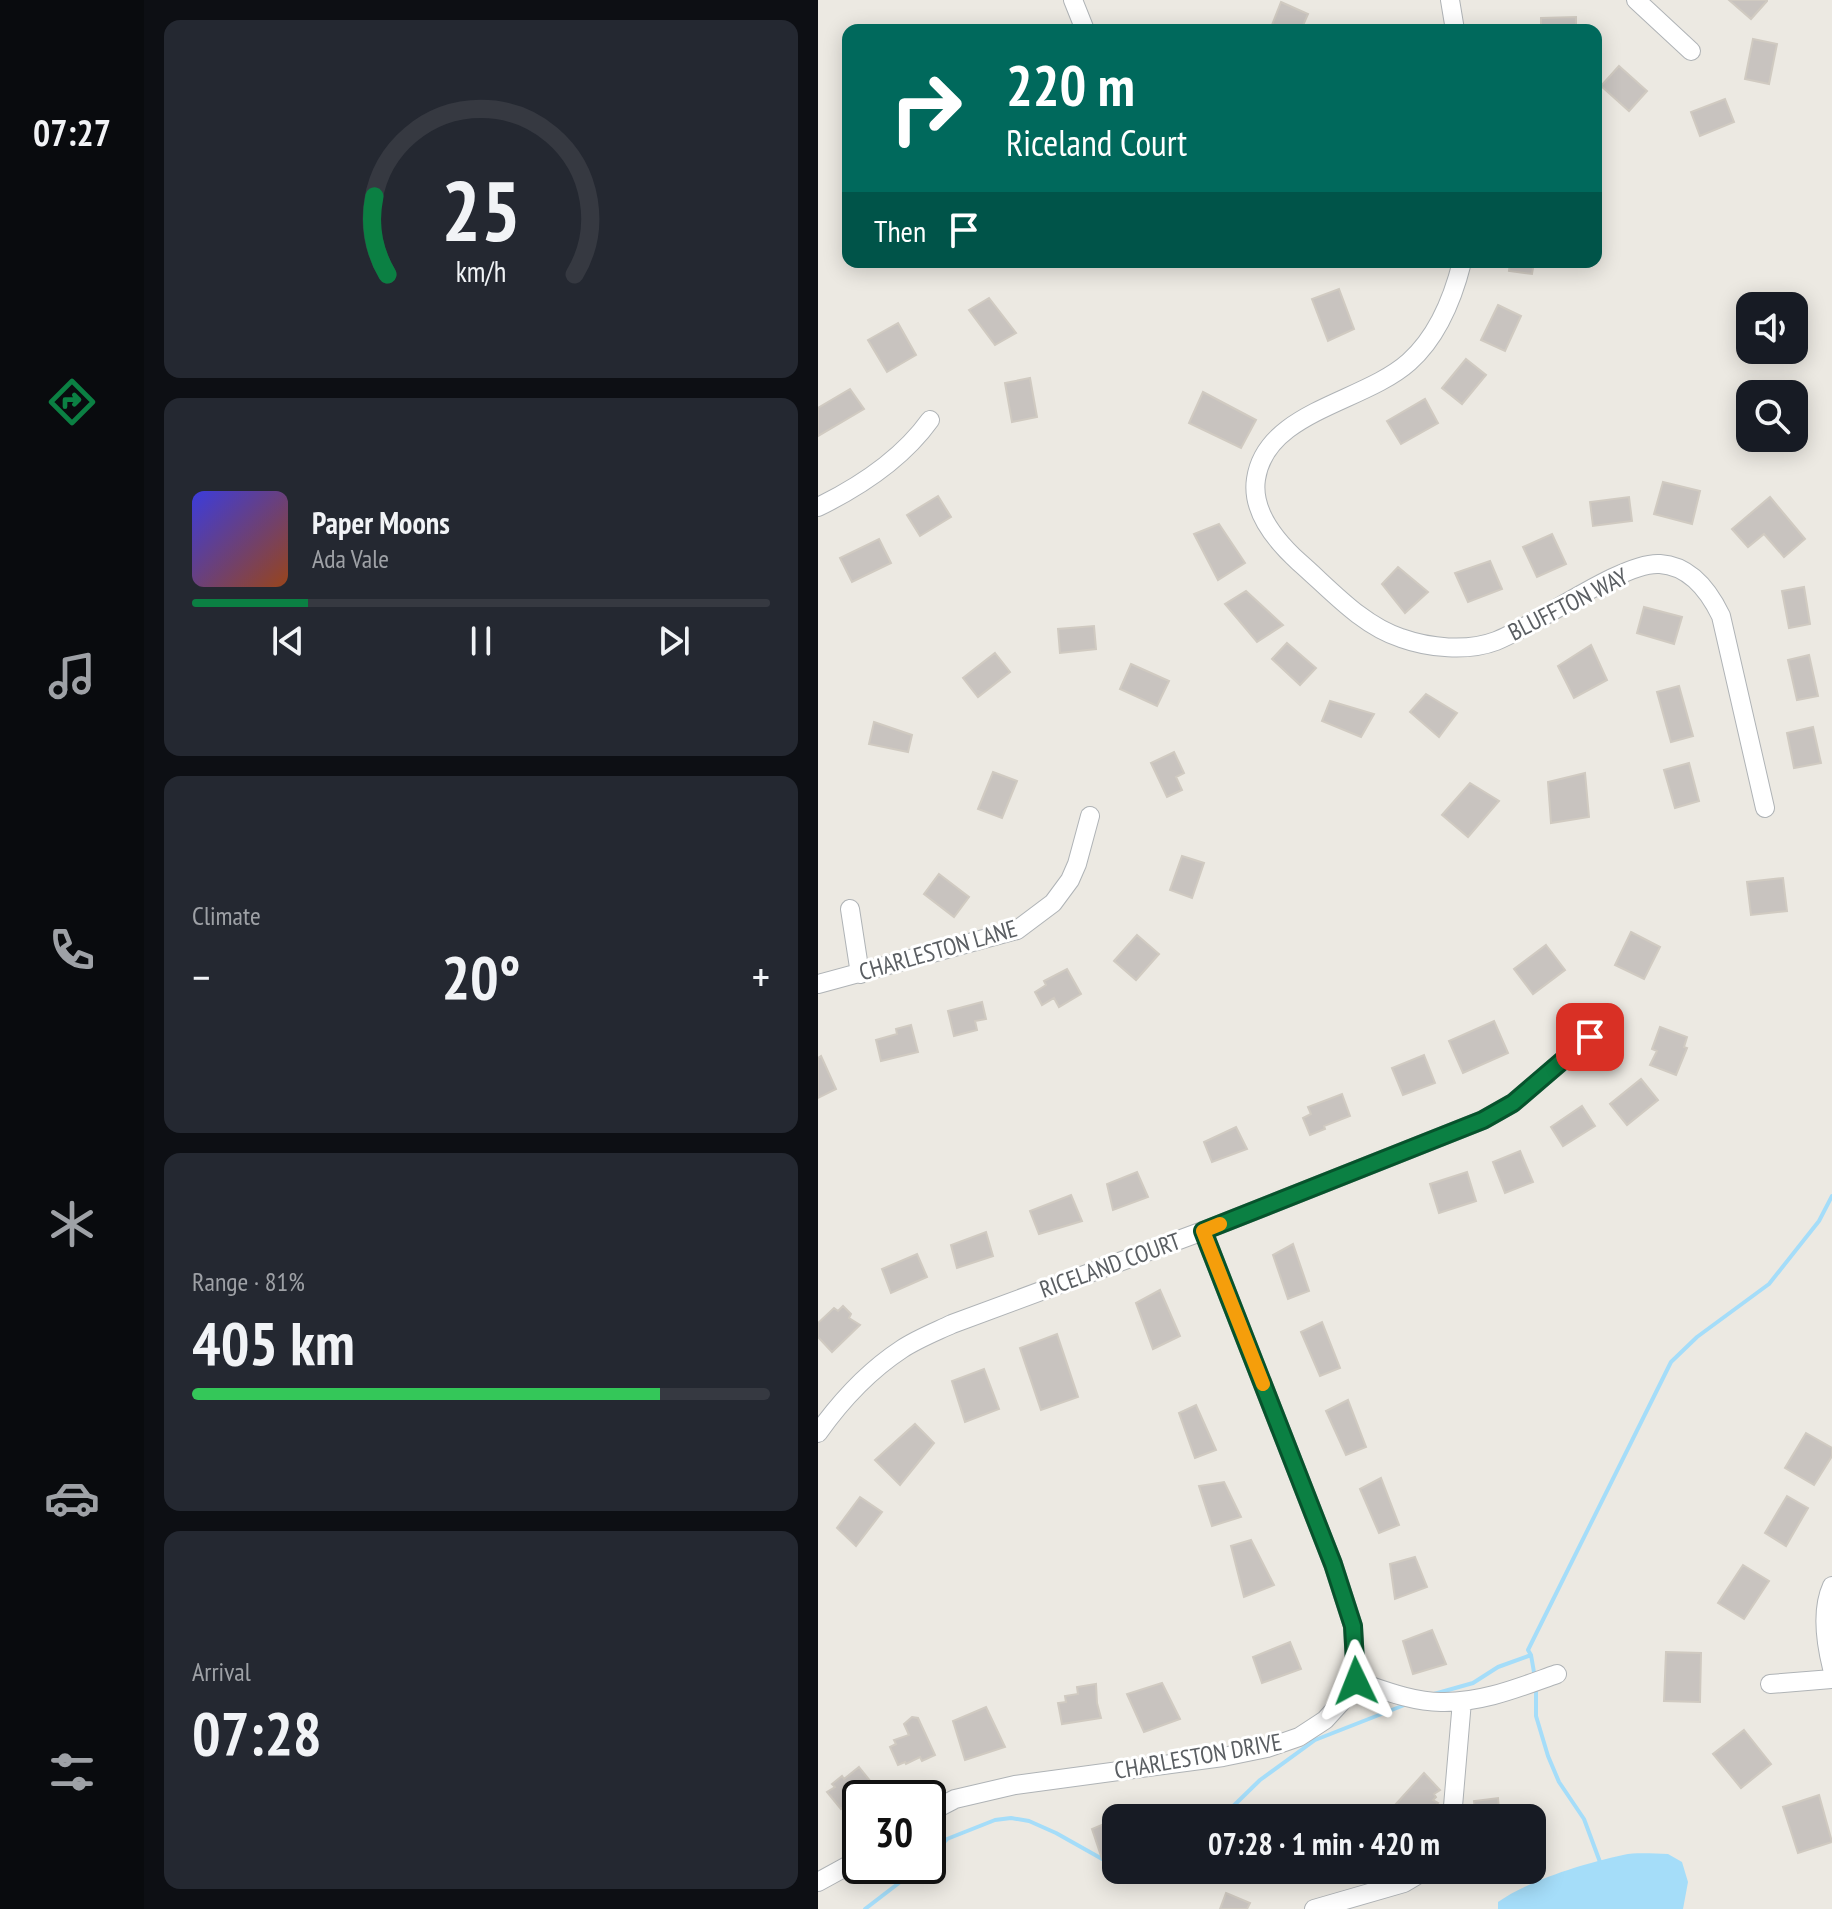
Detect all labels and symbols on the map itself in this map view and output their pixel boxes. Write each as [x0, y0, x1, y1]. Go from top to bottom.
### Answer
street label: BLUFFTON WAY [1503, 561, 1633, 647]
street label: CHARLESTON LANE [855, 913, 1021, 987]
pin [1556, 1003, 1624, 1071]
street label: RICELAND COURT [1035, 1225, 1185, 1305]
position arrow [1314, 1639, 1398, 1723]
street label: CHARLESTON DRIVE [1112, 1726, 1284, 1786]
speed limit sign: 30 [842, 1780, 946, 1884]

